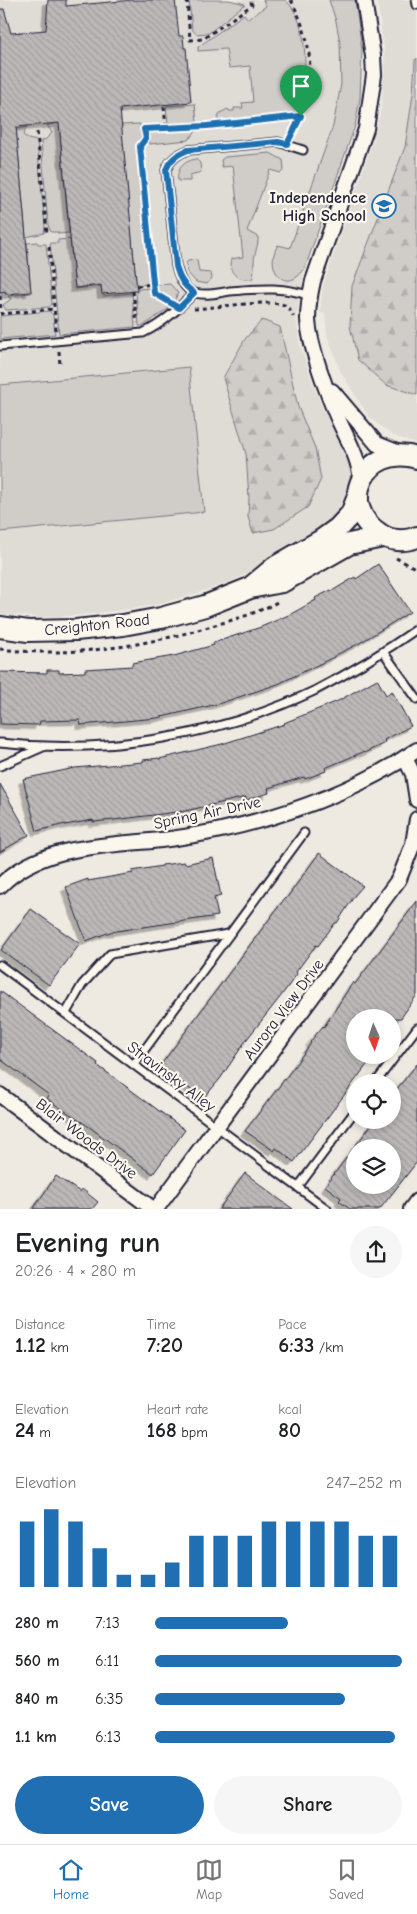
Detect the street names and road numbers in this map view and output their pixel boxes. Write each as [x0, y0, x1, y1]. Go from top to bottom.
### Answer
street label: Creighton Road [44, 611, 151, 639]
street label: Spring Air Drive [152, 793, 262, 833]
street label: Aurora View Drive [240, 956, 327, 1063]
street label: Stravinsky Alley [124, 1038, 220, 1116]
street label: Blair Woods Drive [32, 1095, 141, 1183]

